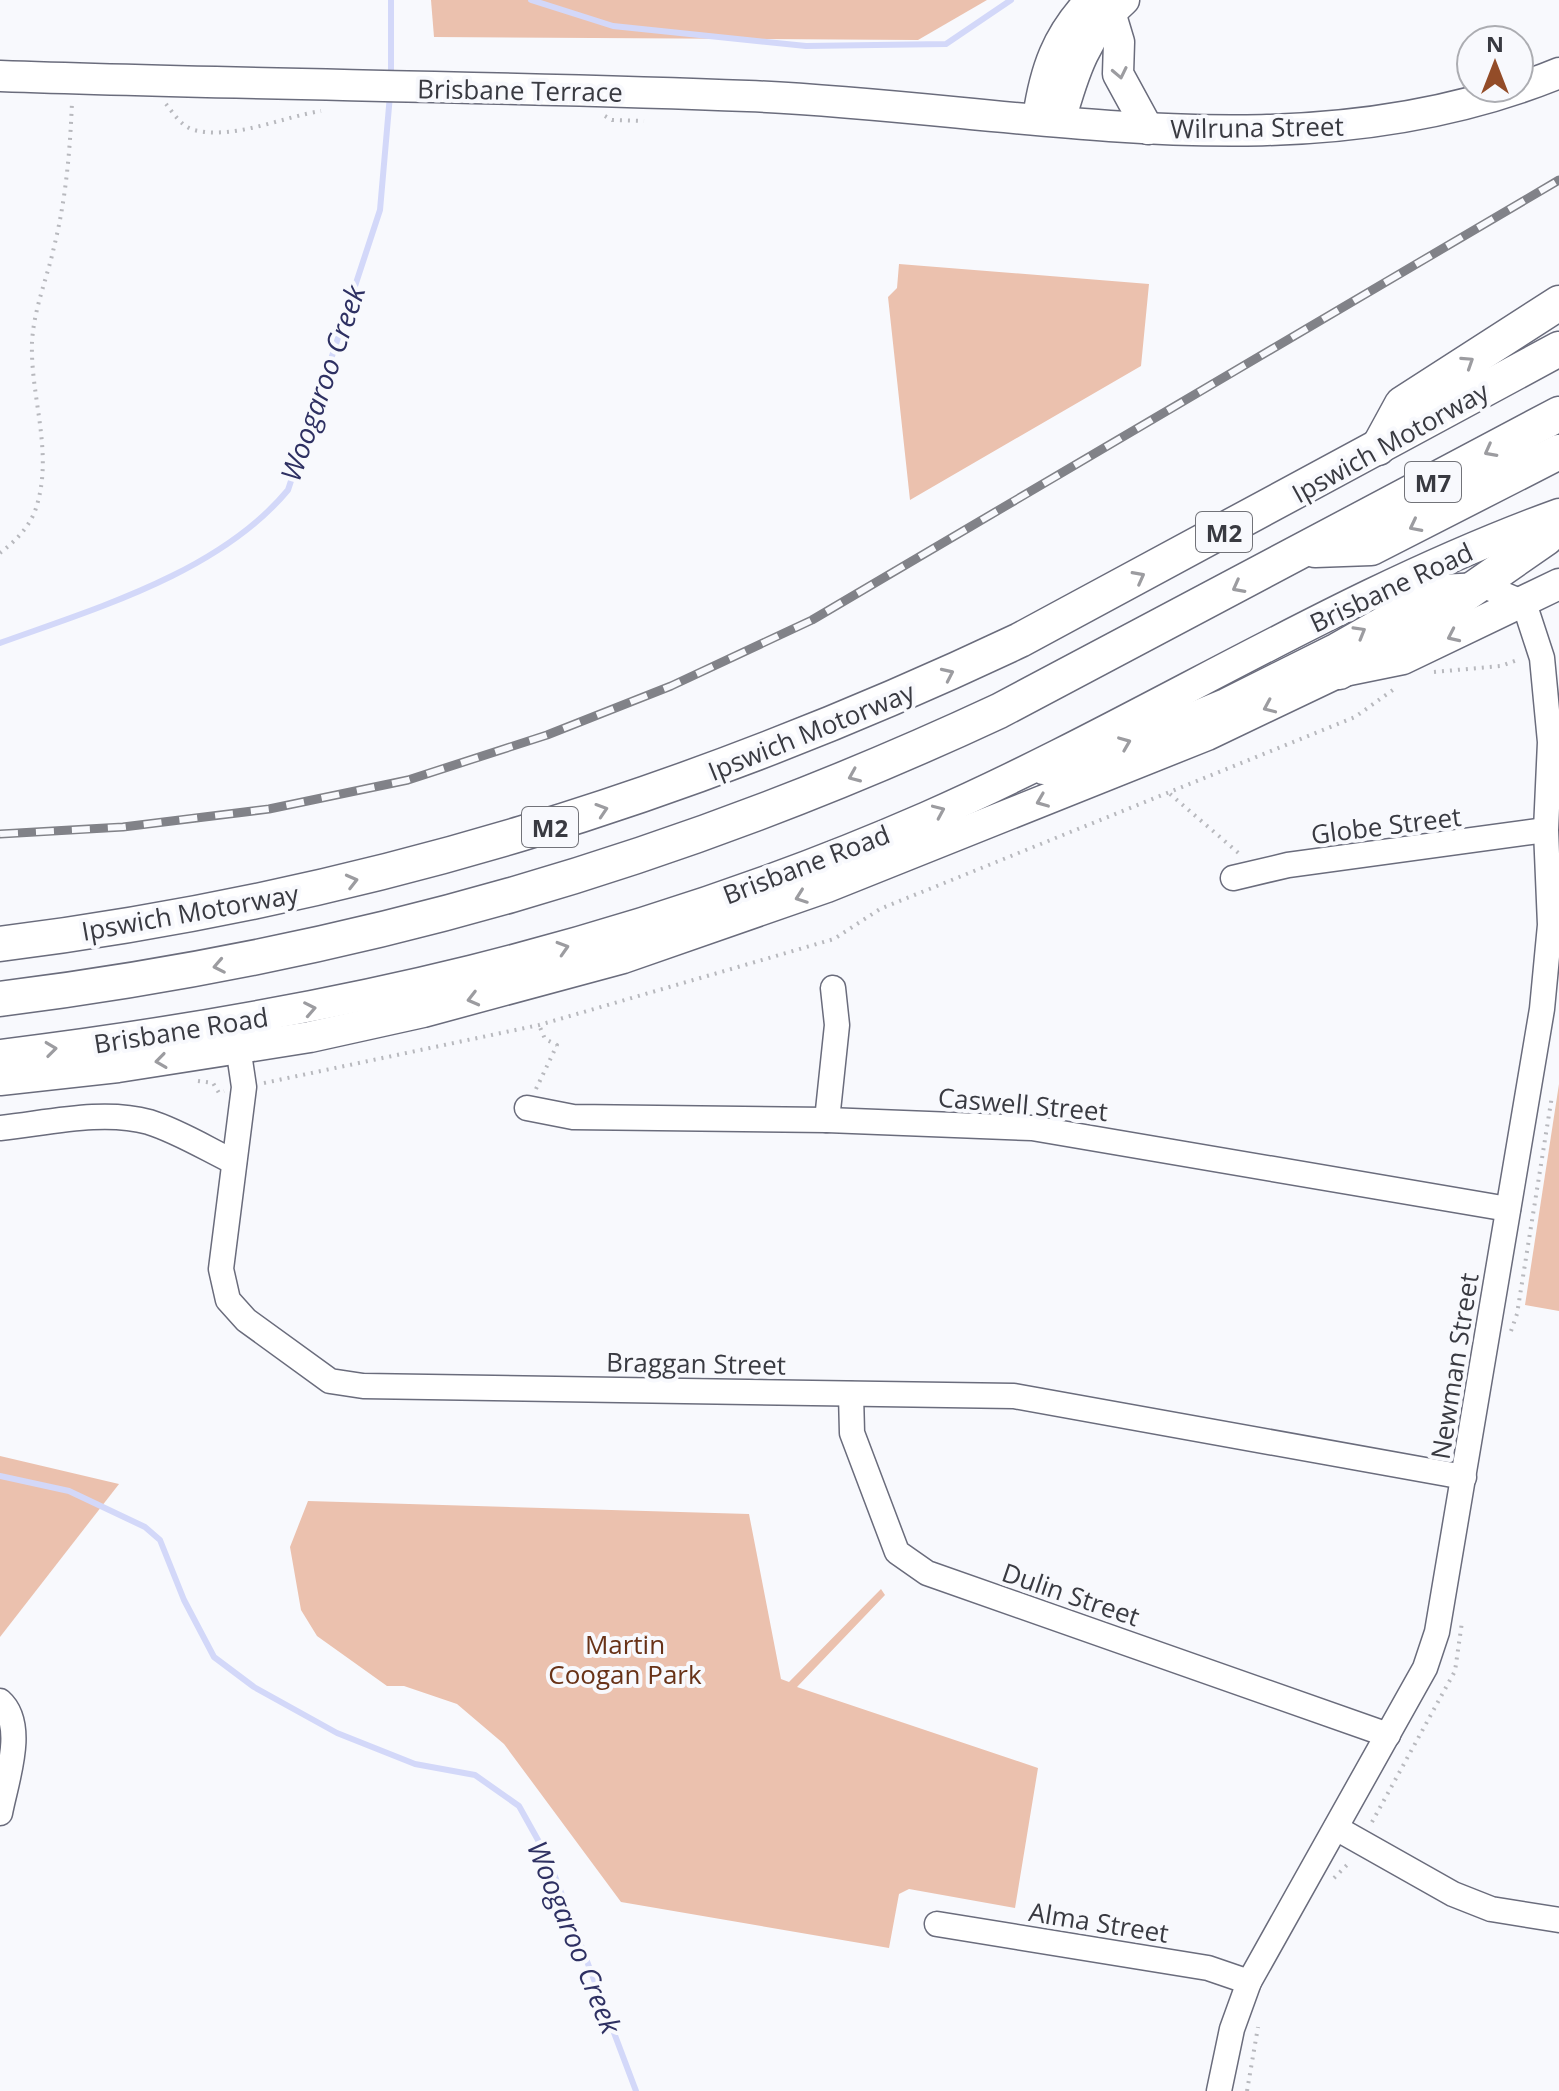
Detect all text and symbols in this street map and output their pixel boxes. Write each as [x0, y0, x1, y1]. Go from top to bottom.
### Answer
north arrow [1455, 24, 1535, 104]
text: N [1486, 28, 1504, 58]
one-way arrow [1110, 67, 1127, 80]
street label: Brisbane Terrace [417, 70, 623, 110]
street label: Wilruna Street [1170, 107, 1344, 147]
water label: Woogaroo Creek [271, 279, 374, 486]
one-way arrow [1459, 356, 1474, 371]
street label: Ipswich Motorway [1285, 373, 1496, 511]
one-way arrow [1484, 442, 1499, 457]
road number: M7 [1405, 462, 1461, 502]
road number: M2 [1196, 512, 1252, 552]
one-way arrow [1408, 516, 1423, 531]
street label: Brisbane Road [1304, 533, 1478, 641]
one-way arrow [1131, 571, 1145, 587]
one-way arrow [1232, 578, 1246, 593]
one-way arrow [1351, 626, 1366, 642]
one-way arrow [1447, 626, 1462, 642]
one-way arrow [940, 668, 955, 684]
street label: Ipswich Motorway [702, 673, 920, 789]
one-way arrow [1263, 698, 1277, 714]
one-way arrow [1117, 737, 1131, 753]
one-way arrow [848, 766, 862, 782]
one-way arrow [1036, 791, 1050, 807]
street label: Globe Street [1309, 798, 1463, 852]
one-way arrow [595, 803, 609, 819]
one-way arrow [931, 805, 945, 821]
road number: M2 [522, 807, 578, 847]
street label: Brisbane Road [717, 816, 895, 912]
one-way arrow [345, 873, 359, 890]
street label: Ipswich Motorway [79, 875, 302, 949]
one-way arrow [795, 887, 809, 904]
one-way arrow [556, 941, 569, 957]
one-way arrow [212, 957, 225, 974]
one-way arrow [466, 990, 480, 1007]
street label: Brisbane Road [91, 998, 271, 1062]
one-way arrow [304, 1001, 317, 1018]
one-way arrow [44, 1041, 58, 1058]
one-way arrow [154, 1052, 168, 1069]
street label: Caswell Street [937, 1079, 1109, 1129]
street label: Newman Street [1422, 1270, 1486, 1462]
street label: Braggan Street [606, 1343, 786, 1383]
street label: Dulin Street [997, 1554, 1145, 1634]
park label: Martin Coogan Park [548, 1626, 702, 1692]
water label: Woogaroo Creek [519, 1835, 631, 2040]
street label: Alma Street [1027, 1893, 1171, 1951]

